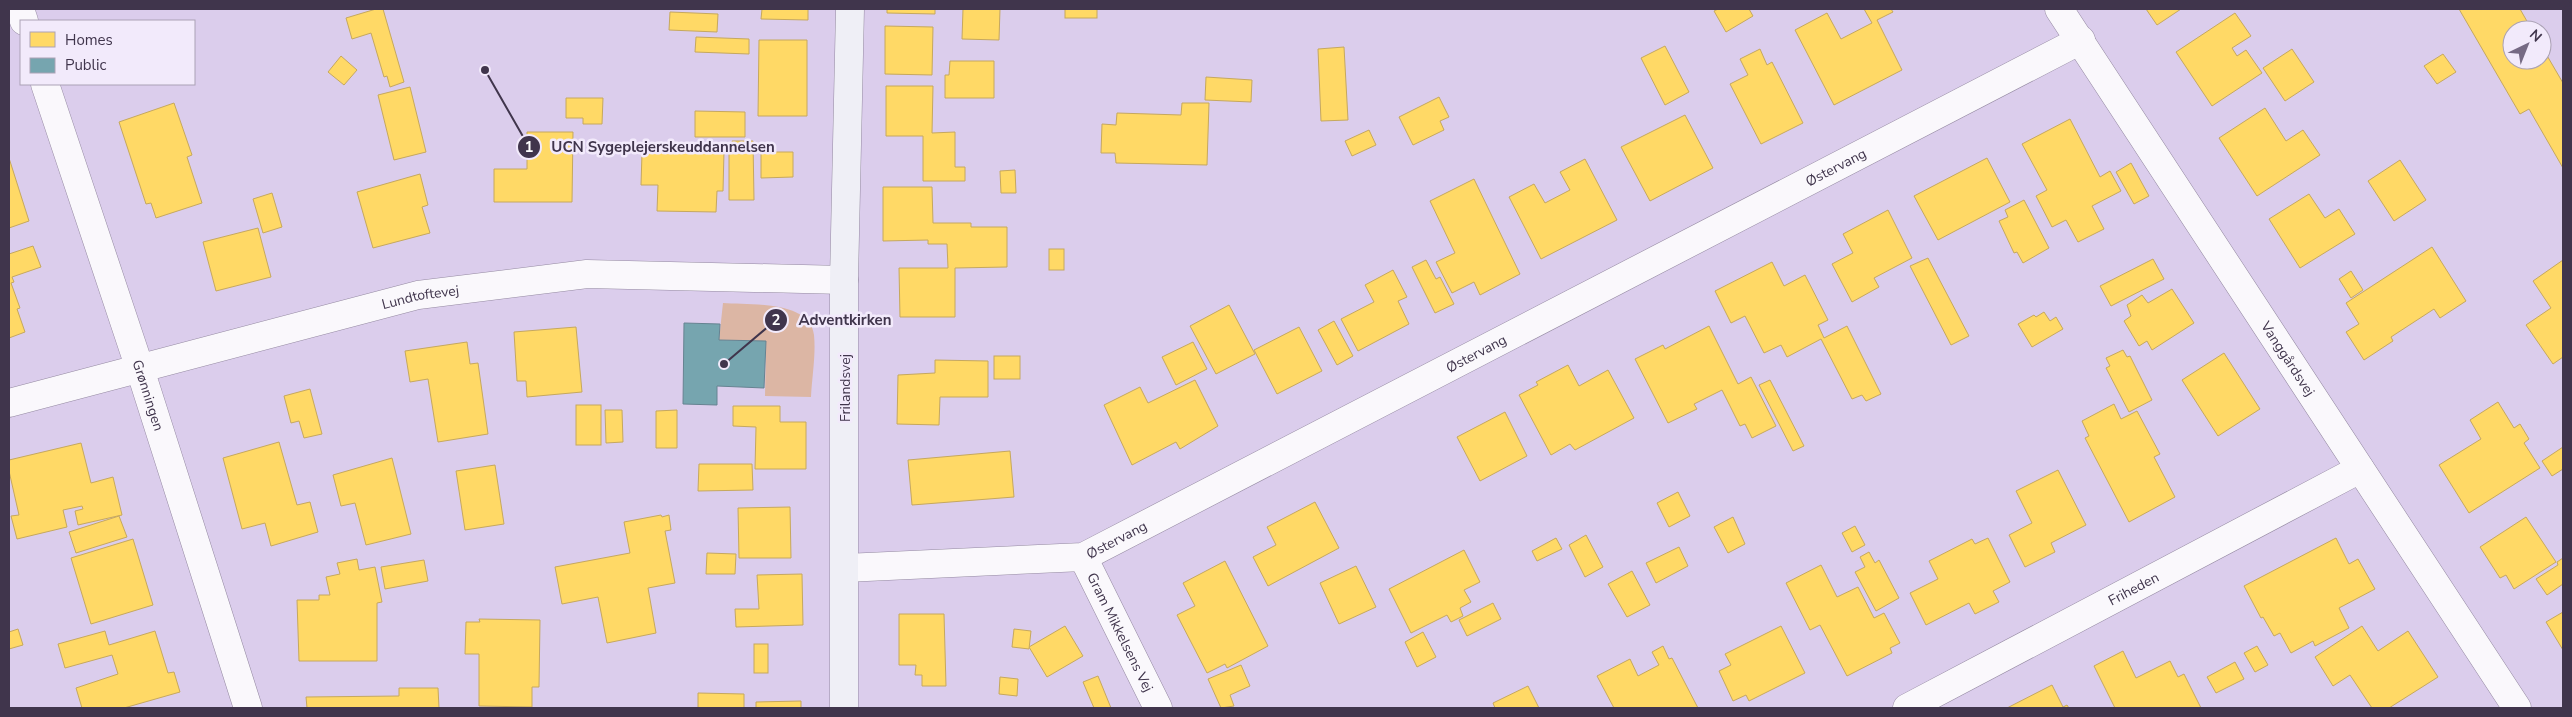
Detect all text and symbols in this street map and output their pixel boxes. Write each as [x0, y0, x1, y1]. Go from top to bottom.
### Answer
legend [20, 20, 195, 85]
north arrow [2502, 20, 2552, 70]
text: N [2525, 25, 2546, 46]
text: Homes [65, 30, 113, 50]
text: Public [65, 55, 106, 75]
callout: UCN Sygeplejerskeuddannelsen [516, 132, 784, 162]
text: 1 [524, 137, 534, 157]
text: UCN Sygeplejerskeuddannelsen [551, 137, 775, 157]
street label: Østervang [1802, 144, 1870, 191]
street label: Lundtoftevej [380, 281, 460, 314]
callout: Adventkirken [763, 305, 901, 335]
text: 2 [771, 310, 781, 330]
text: Adventkirken [798, 310, 892, 330]
street label: Vanggårdsvej [2256, 317, 2319, 400]
street label: Østervang [1443, 330, 1510, 377]
street label: Frilandsvej [836, 354, 855, 422]
street label: Grønningen [128, 357, 168, 433]
street label: Østervang [1083, 517, 1150, 564]
street label: Friheden [2105, 568, 2162, 610]
street label: Gram Mikkelsens Vej [1082, 570, 1158, 695]

